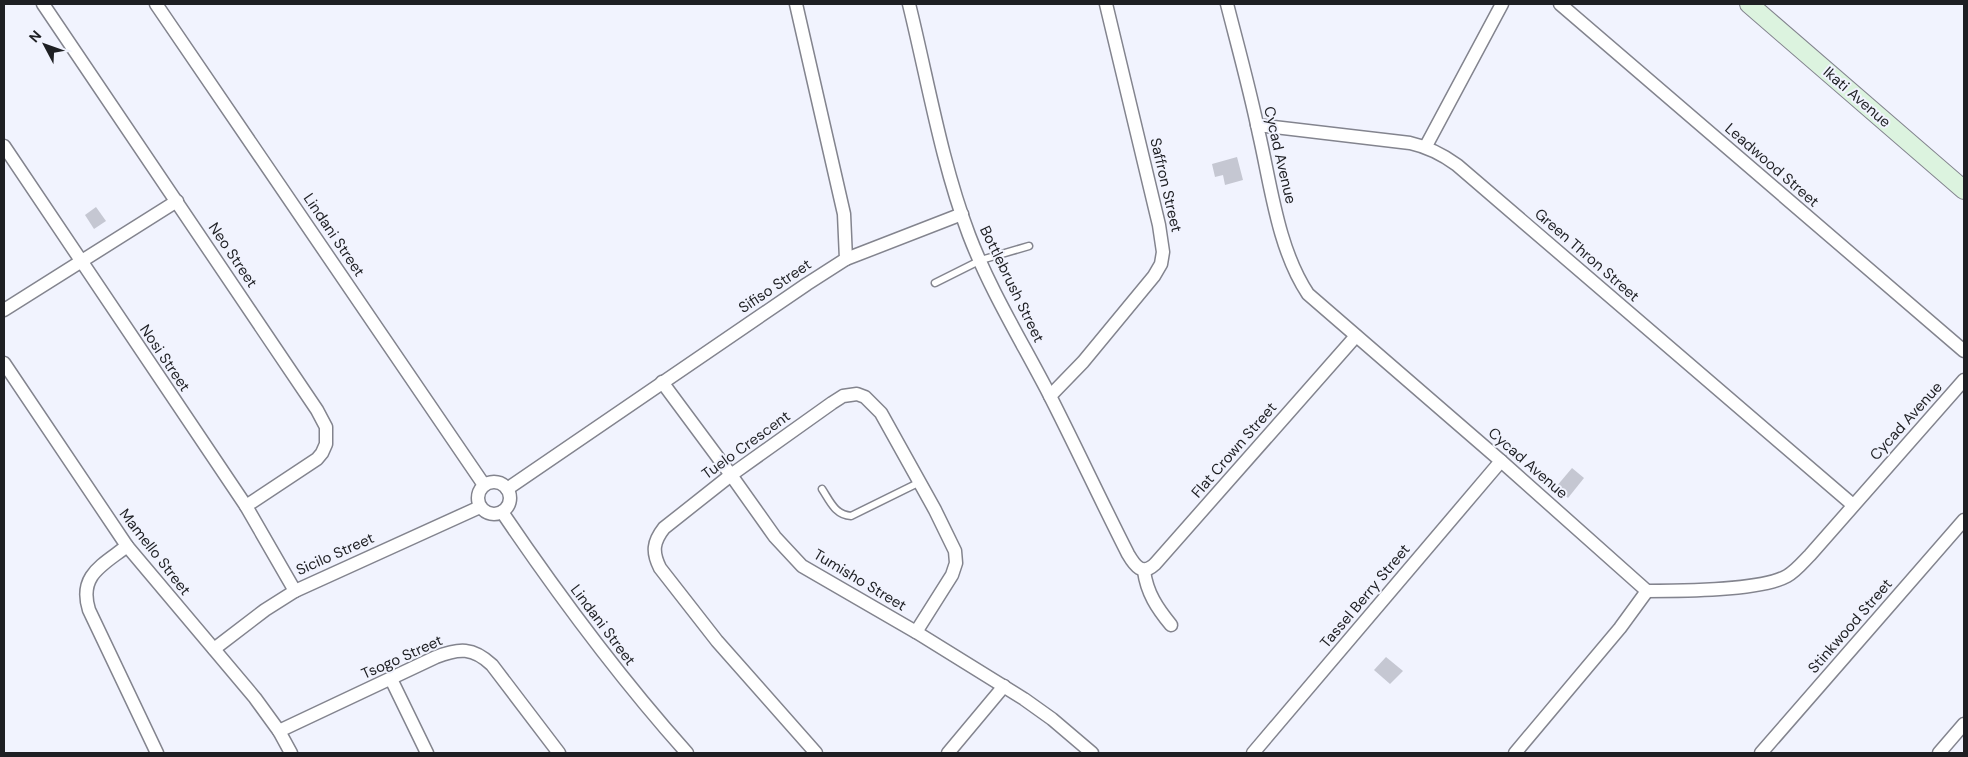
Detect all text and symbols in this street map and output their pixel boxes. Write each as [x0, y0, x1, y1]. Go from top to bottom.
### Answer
north arrow [20, 20, 70, 70]
text: N [25, 27, 45, 46]
street label: Ikati Avenue [1819, 62, 1895, 132]
street label: Cycad Avenue [1259, 104, 1301, 206]
street label: Leadwood Street [1721, 119, 1823, 212]
street label: Saffron Street [1145, 136, 1187, 234]
street label: Lindani Street [299, 189, 369, 281]
street label: Green Thron Street [1530, 204, 1644, 306]
street label: Neo Street [204, 219, 262, 291]
street label: Bottlebrush Street [975, 222, 1049, 346]
street label: Sifiso Street [735, 254, 815, 318]
street label: Nosi Street [135, 321, 195, 396]
street label: Cycad Avenue [1865, 377, 1947, 465]
street label: Flat Crown Street [1187, 398, 1281, 502]
street label: Tuelo Crescent [698, 406, 794, 484]
street label: Cycad Avenue [1484, 423, 1572, 503]
street label: Mamello Street [115, 505, 195, 600]
street label: Sicilo Street [293, 528, 377, 580]
street label: Tassel Berry Street [1316, 540, 1414, 652]
street label: Tumisho Street [810, 544, 910, 616]
street label: Stinkwood Street [1803, 574, 1897, 678]
street label: Lindani Street [566, 580, 640, 670]
street label: Tsogo Street [358, 630, 446, 684]

